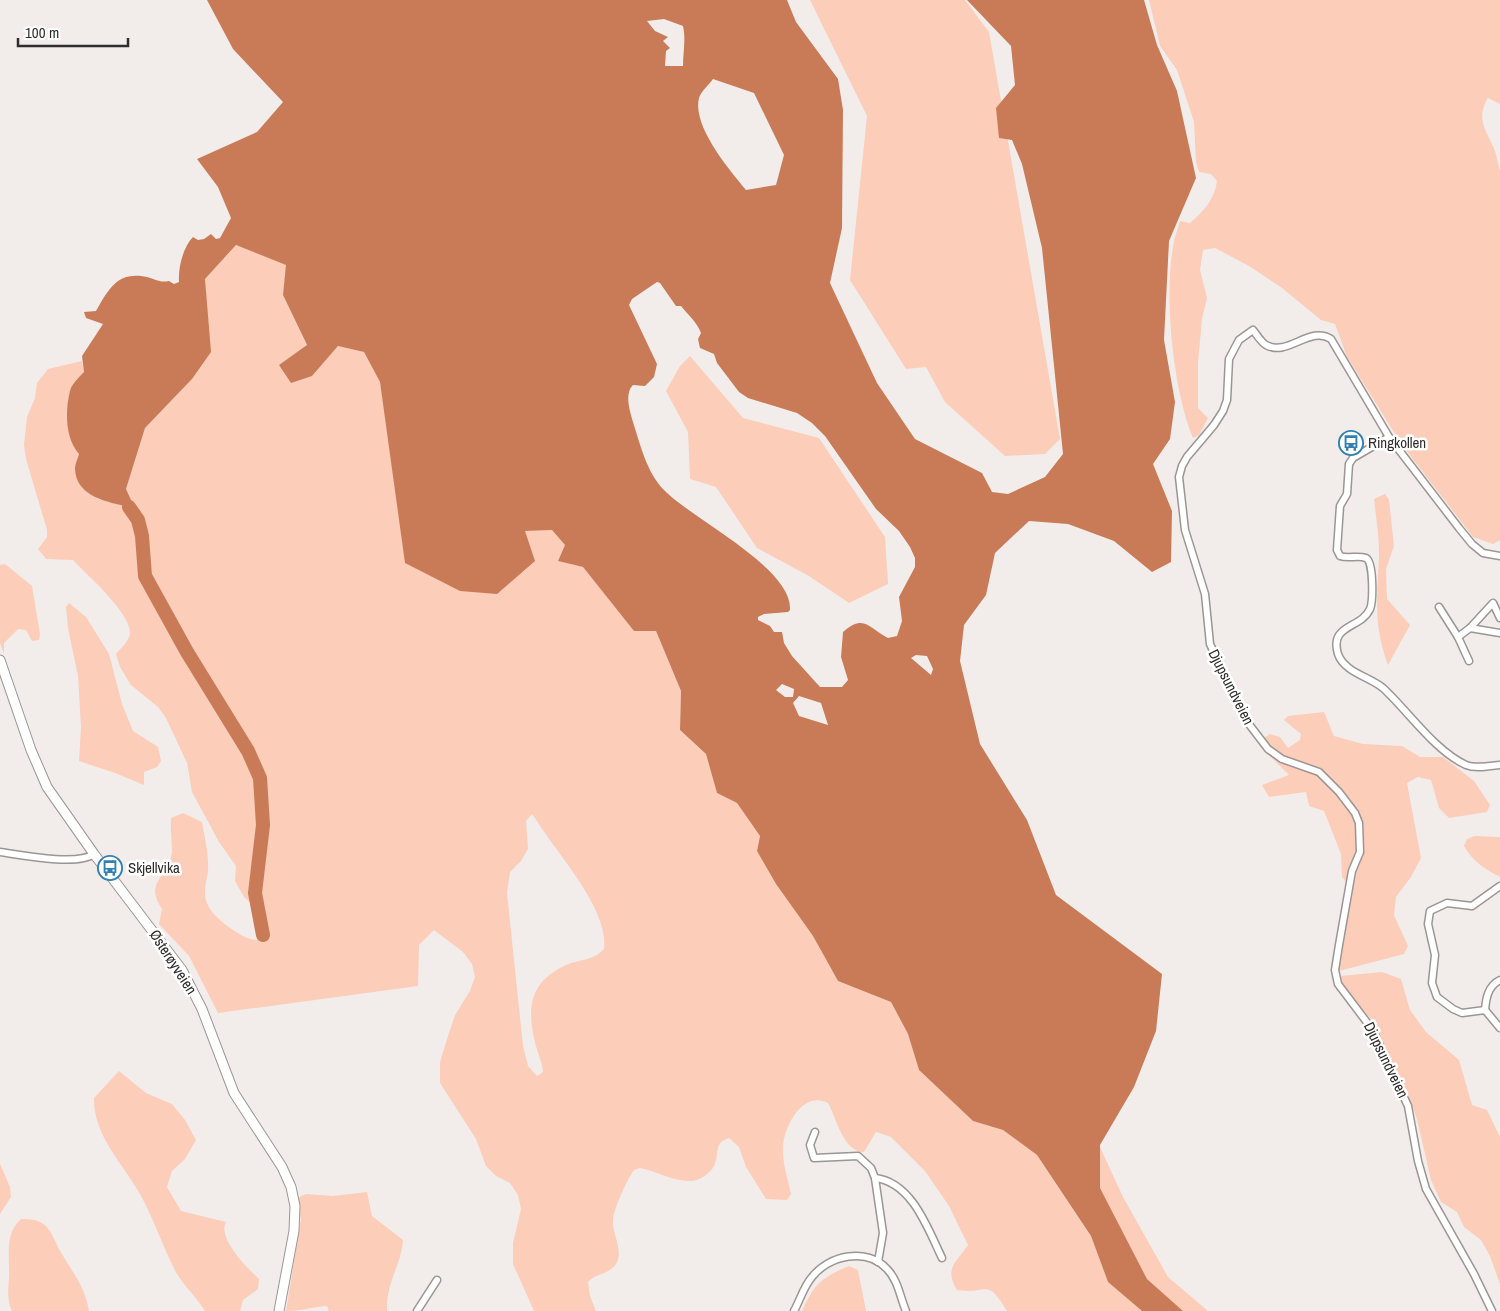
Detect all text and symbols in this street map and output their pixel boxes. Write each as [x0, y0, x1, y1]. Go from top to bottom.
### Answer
scale bar [18, 15, 128, 47]
text: 100 m [25, 22, 59, 43]
bus stop icon: Ringkollen [1338, 430, 1364, 456]
place label: Ringkollen [1368, 432, 1426, 453]
street label: Djupsundveien [1203, 645, 1259, 728]
bus stop icon: Skjellvika [97, 855, 123, 881]
place label: Skjellvika [128, 857, 180, 878]
street label: Østerøyveien [145, 925, 202, 998]
street label: Djupsundveien [1359, 1018, 1414, 1101]

